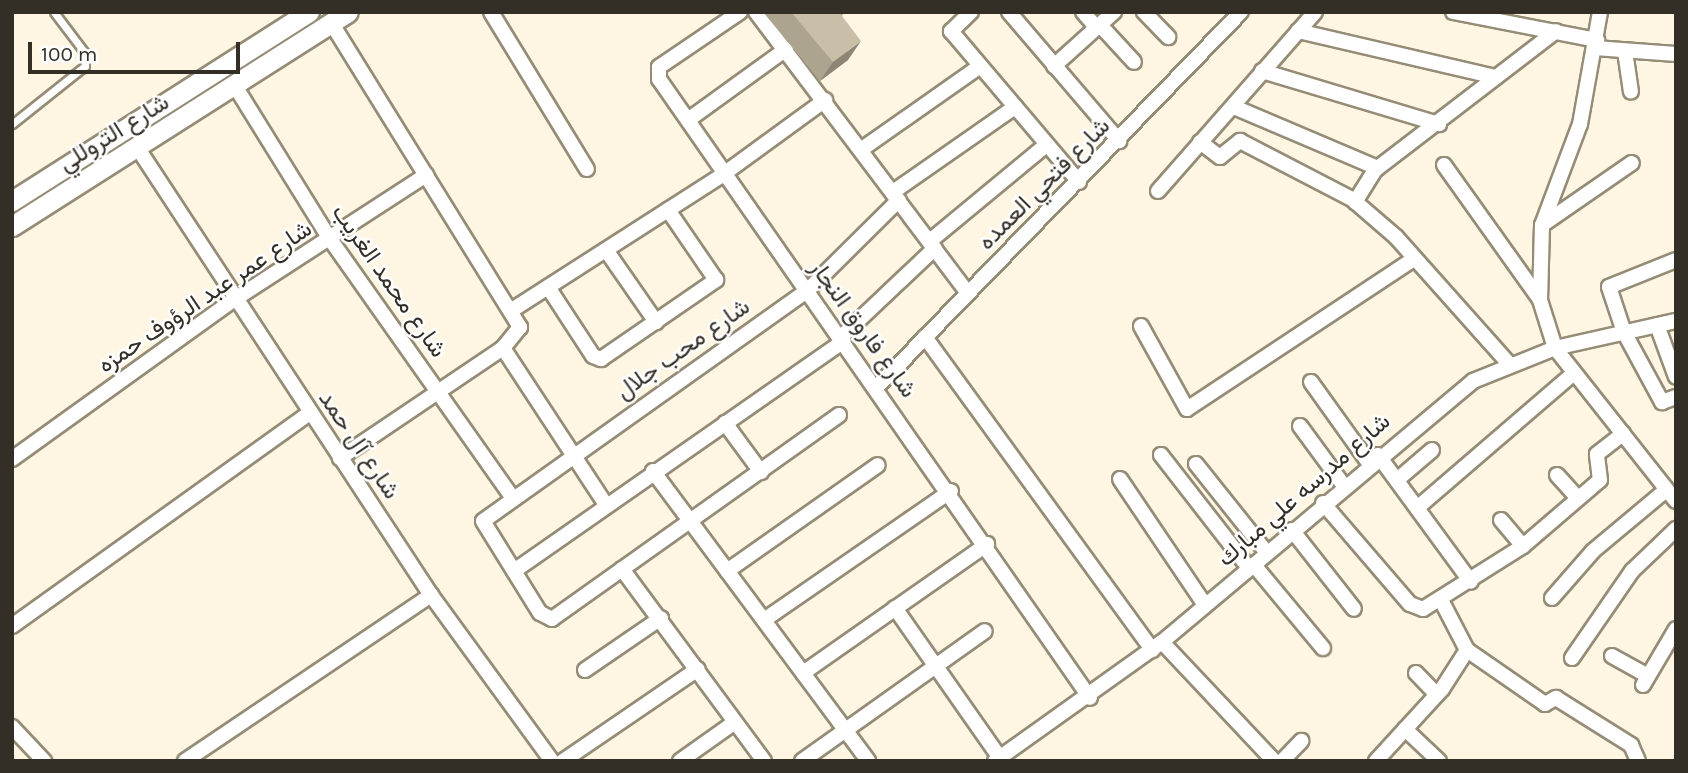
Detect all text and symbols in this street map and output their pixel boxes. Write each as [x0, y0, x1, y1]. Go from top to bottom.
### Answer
scale bar [32, 28, 243, 72]
text: 100 m [41, 42, 98, 66]
street label: شارع التروللي [53, 88, 175, 178]
street label: شارع فتحي العمده [972, 112, 1116, 256]
street label: شارع محمد الغريب [325, 199, 453, 363]
street label: شارع عمر عبد الرؤوف حمزه [92, 215, 318, 379]
street label: شارع فاروق النجار [803, 254, 923, 404]
street label: شارع محب جلال [610, 292, 756, 406]
street label: شارع آل حمد [312, 385, 406, 505]
street label: شارع مدرسه علي مبارك [1212, 407, 1396, 573]

